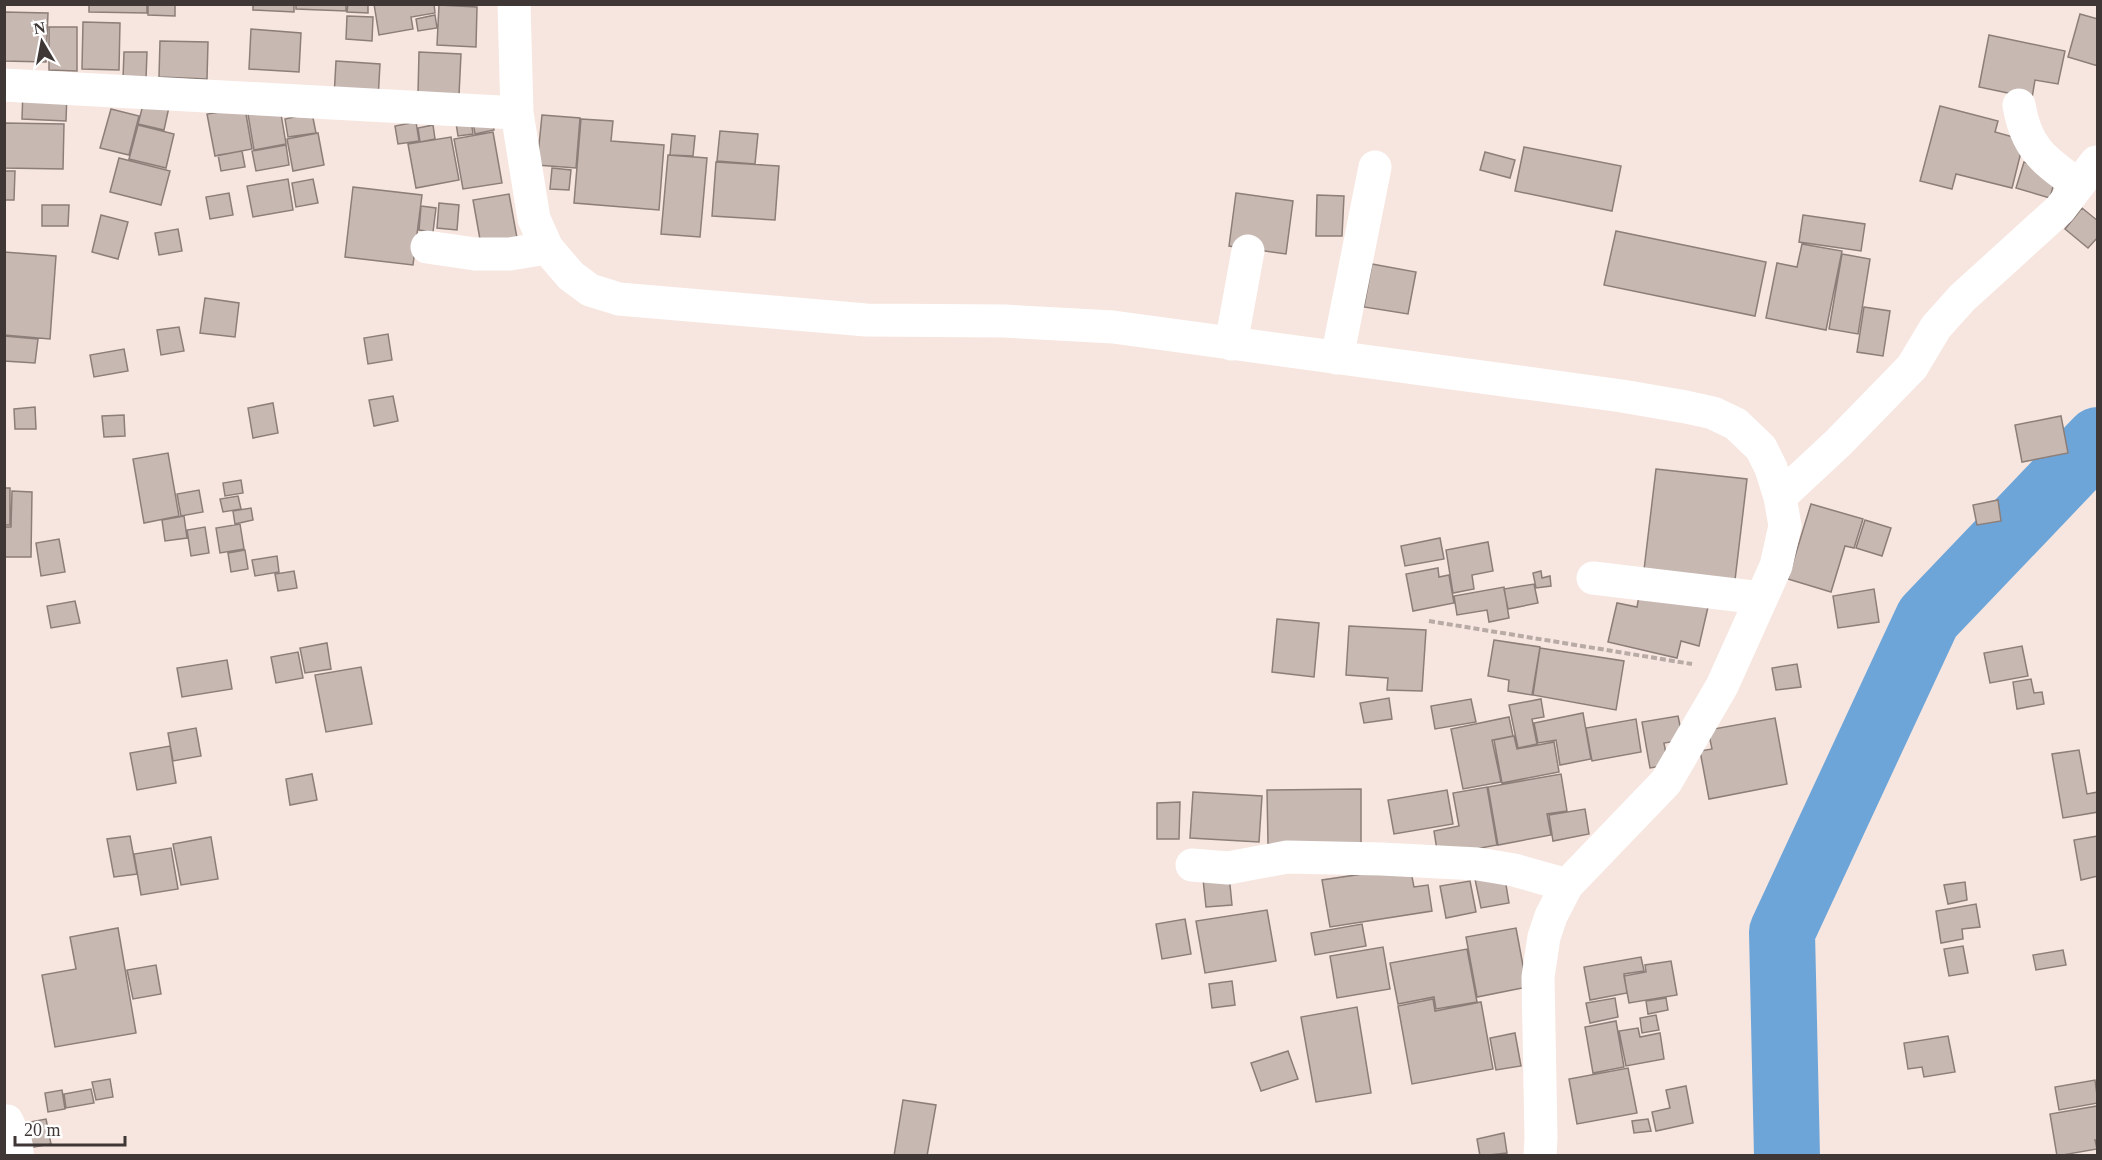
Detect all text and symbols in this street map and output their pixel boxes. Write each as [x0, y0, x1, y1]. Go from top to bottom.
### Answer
north arrow [12, 12, 72, 72]
text: N [32, 18, 47, 37]
scale bar [15, 1109, 124, 1147]
text: 20 m [24, 1120, 61, 1140]

